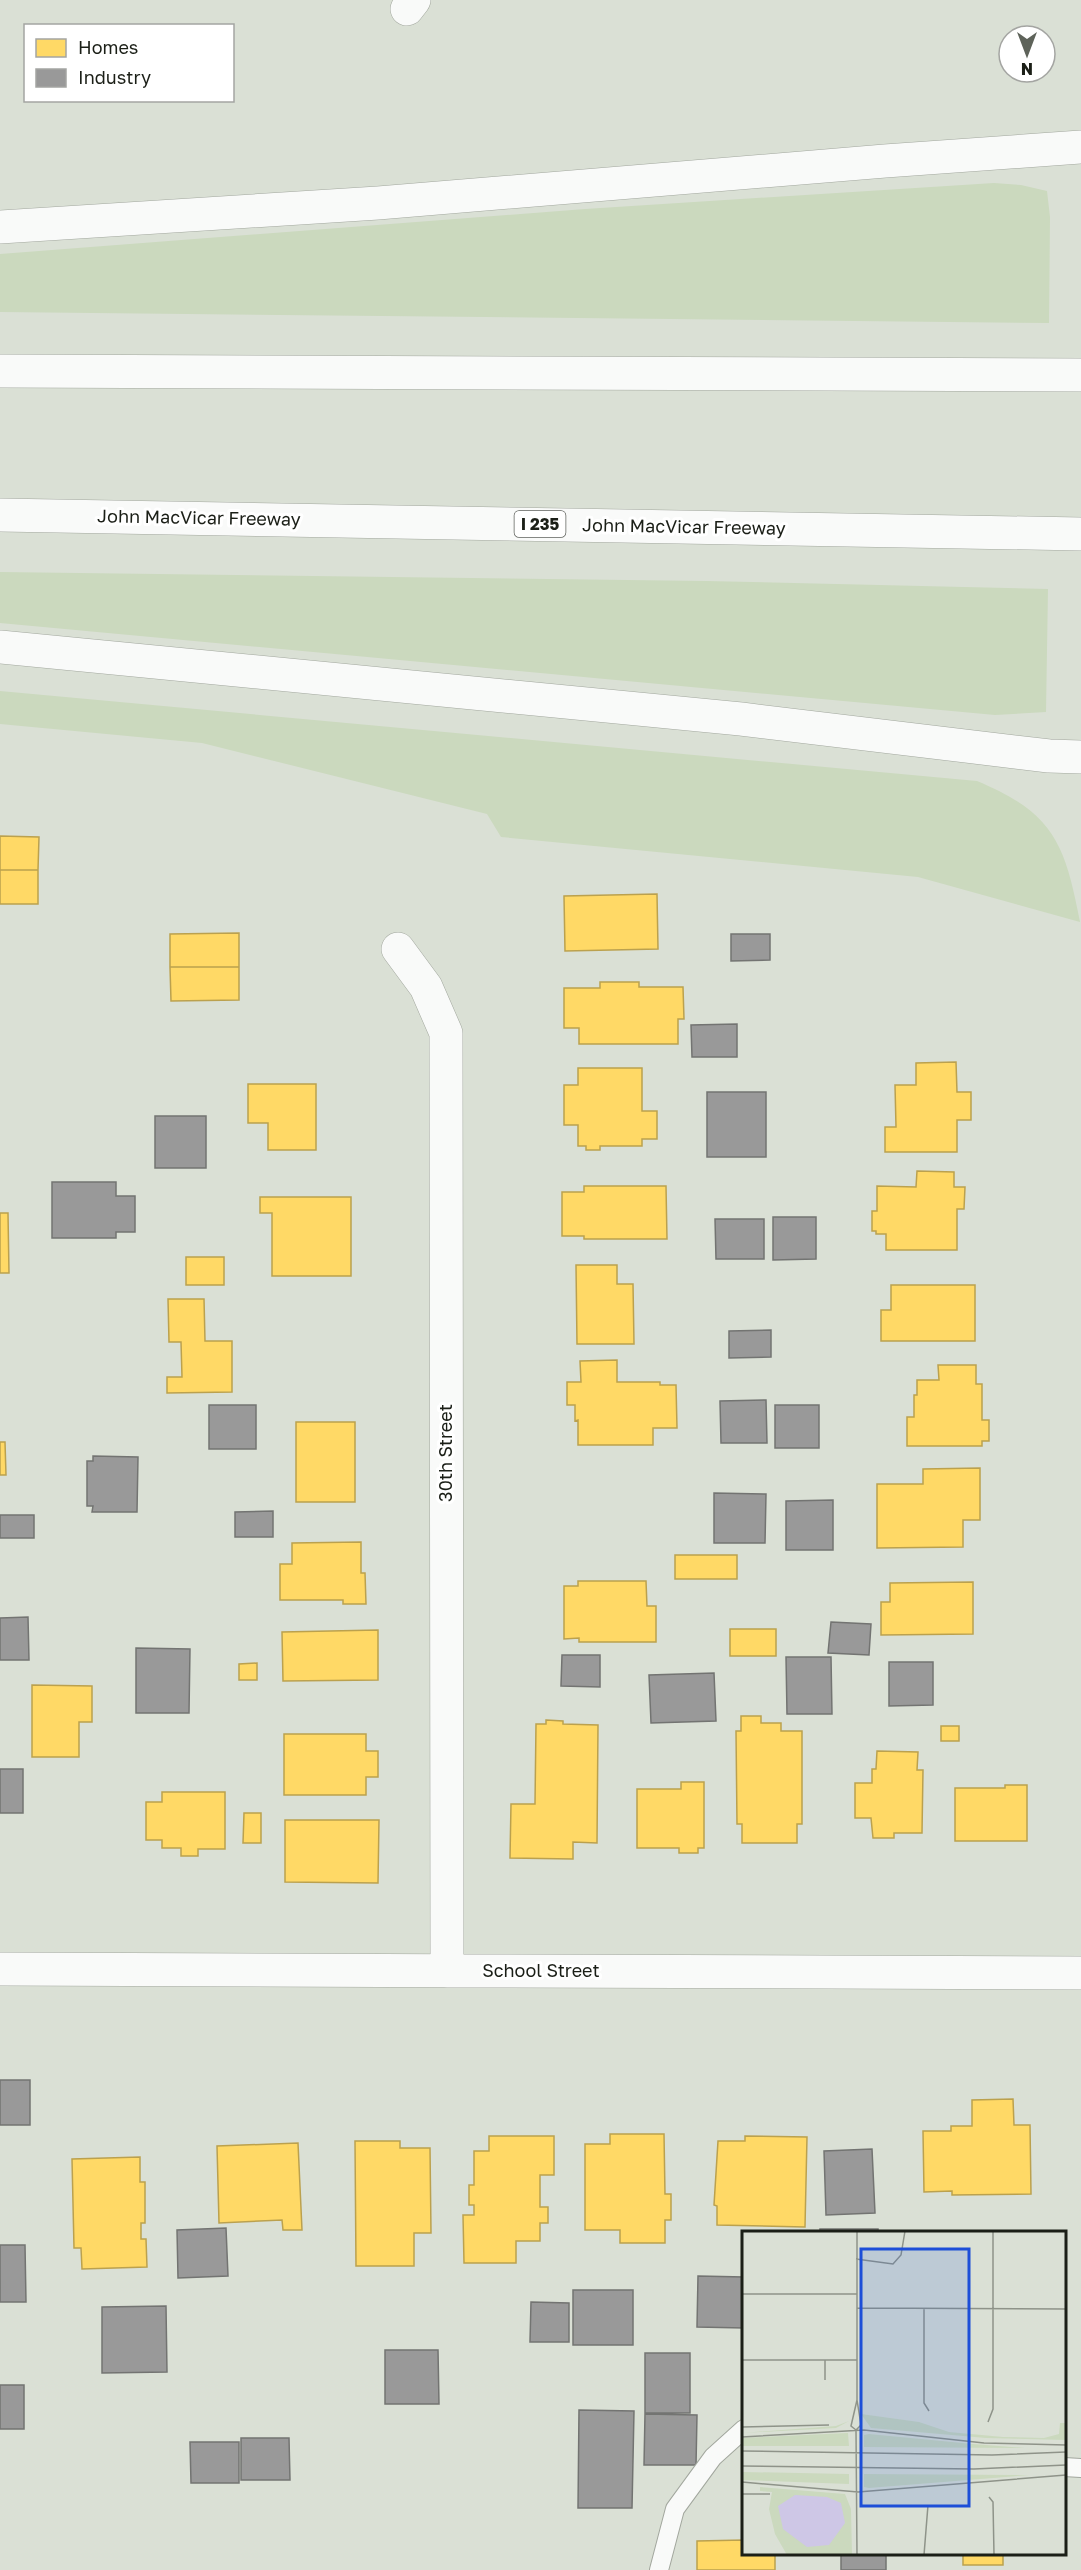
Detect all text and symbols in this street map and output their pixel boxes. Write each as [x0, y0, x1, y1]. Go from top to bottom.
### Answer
legend [24, 24, 234, 102]
north arrow [997, 24, 1057, 84]
text: Homes [78, 36, 138, 58]
text: N [1021, 59, 1033, 79]
text: Industry [78, 66, 151, 88]
street label: John MacVicar Freeway [97, 504, 301, 530]
road number: I 235 [514, 511, 566, 537]
street label: John MacVicar Freeway [582, 513, 786, 539]
street label: 30th Street [434, 1404, 456, 1502]
street label: School Street [482, 1959, 600, 1981]
inset map [742, 2231, 1066, 2555]

